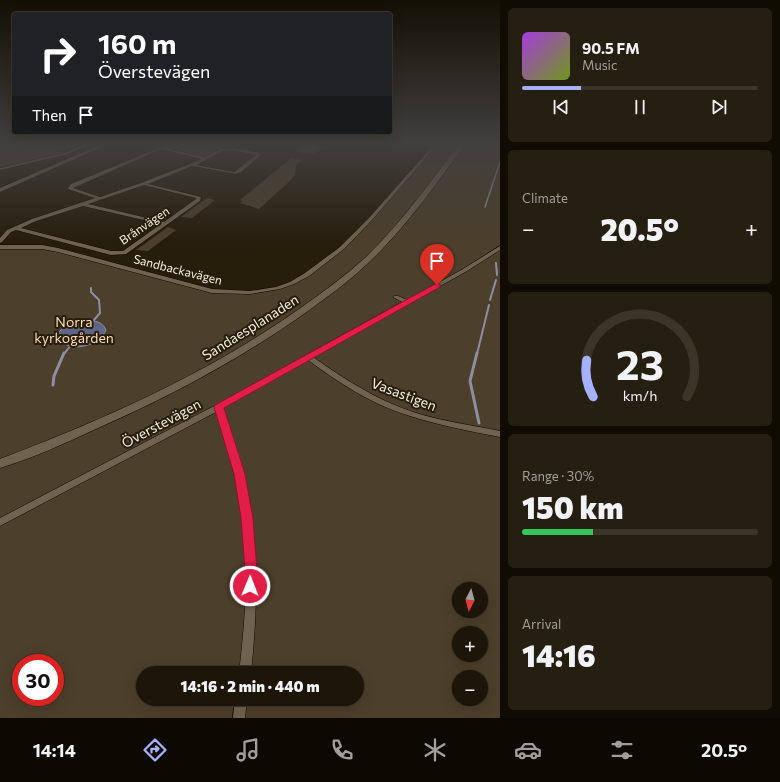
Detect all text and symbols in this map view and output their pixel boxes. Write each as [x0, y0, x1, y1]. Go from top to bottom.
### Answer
text: 160 m [98, 26, 176, 60]
icon: right [32, 28, 84, 80]
text: 90.5 FM [582, 39, 640, 57]
text: Music [582, 57, 617, 73]
text: Överstevägen [98, 60, 210, 82]
icon: previous [550, 96, 572, 118]
icon: pause [629, 96, 651, 118]
icon: next [708, 96, 730, 118]
icon: arrive [75, 104, 97, 126]
text: Then [32, 106, 67, 124]
text: Climate [522, 190, 568, 206]
street label: Brånvägen [116, 203, 172, 247]
text: 20.5° [600, 210, 679, 247]
text: − [522, 215, 535, 242]
text: + [745, 215, 758, 242]
pin [420, 244, 454, 285]
icon: arrive [426, 250, 448, 272]
street label: Sandbackavägen [132, 251, 224, 287]
street label: Sandaesplanaden [199, 290, 301, 364]
park label: Norra kyrkogården [34, 313, 114, 346]
text: 23 [616, 338, 664, 389]
street label: Vasastigen [369, 374, 439, 414]
text: km/h [623, 386, 657, 404]
street label: Överstevägen [118, 395, 204, 451]
text: Range · 30% [522, 468, 594, 484]
text: 150 km [522, 488, 623, 525]
position arrow [229, 565, 271, 607]
north arrow [452, 582, 488, 618]
map controls [452, 582, 488, 706]
text: Arrival [522, 616, 561, 632]
button: + [452, 626, 488, 662]
text: 14:16 [522, 636, 596, 673]
speed limit sign: 30 [12, 654, 64, 706]
button: − [452, 670, 488, 706]
text: 14:16 · 2 min · 440 m [180, 677, 320, 695]
icon: directions [141, 736, 169, 764]
icon: music [234, 736, 262, 764]
icon: phone [328, 736, 356, 764]
icon: climate [421, 736, 449, 764]
icon: car [514, 736, 542, 764]
icon: filters [608, 736, 636, 764]
text: 14:14 [33, 739, 76, 761]
text: 20.5° [701, 739, 747, 761]

